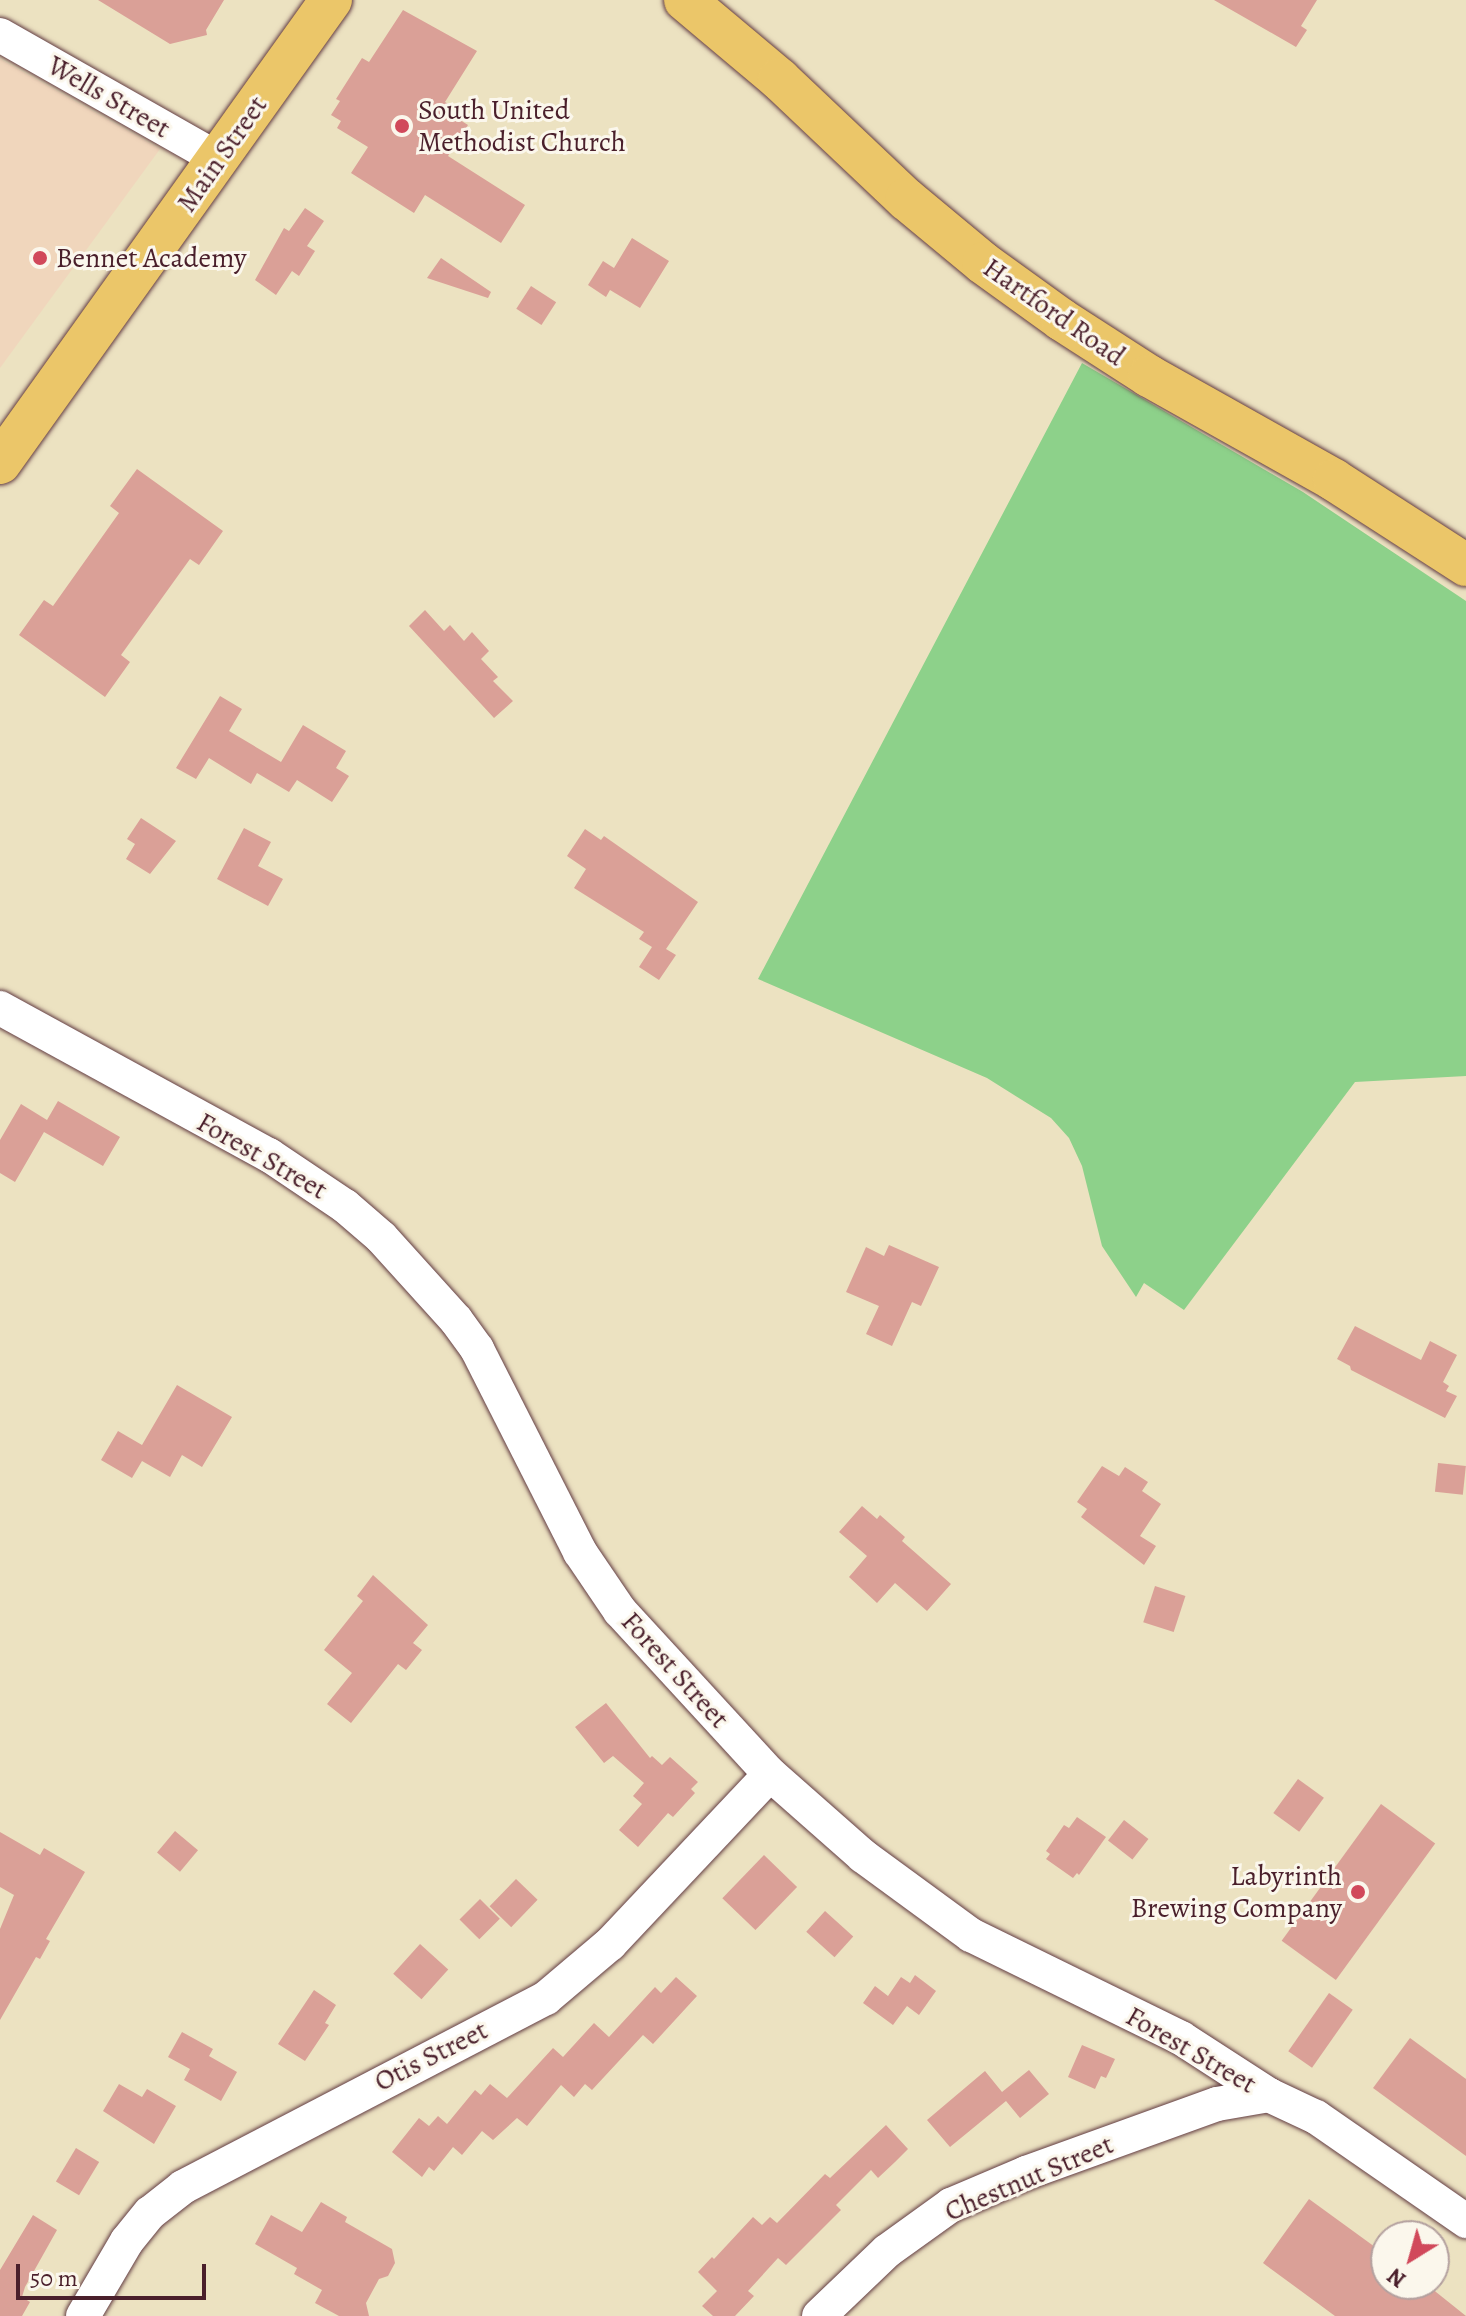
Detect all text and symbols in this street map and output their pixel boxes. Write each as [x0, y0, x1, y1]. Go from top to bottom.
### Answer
street label: Wells Street [42, 48, 176, 146]
street label: Main Street [170, 89, 274, 219]
place label: South United Methodist Church [418, 93, 626, 159]
marker: South United Methodist Church [393, 117, 411, 135]
place label: Bennet Academy [56, 241, 246, 275]
marker: Bennet Academy [31, 249, 49, 267]
street label: Hartford Road [977, 251, 1131, 373]
street label: Forest Street [191, 1105, 333, 1207]
street label: Forest Street [614, 1605, 736, 1735]
place label: Labyrinth Brewing Company [1131, 1859, 1342, 1925]
marker: Labyrinth Brewing Company [1349, 1883, 1367, 1901]
street label: Forest Street [1120, 1999, 1262, 2101]
street label: Otis Street [369, 2013, 493, 2099]
street label: Chestnut Street [940, 2127, 1118, 2229]
north arrow [1370, 2220, 1450, 2300]
scale bar [20, 2248, 210, 2298]
text: N [1381, 2261, 1412, 2294]
text: 50 m [30, 2262, 78, 2294]

